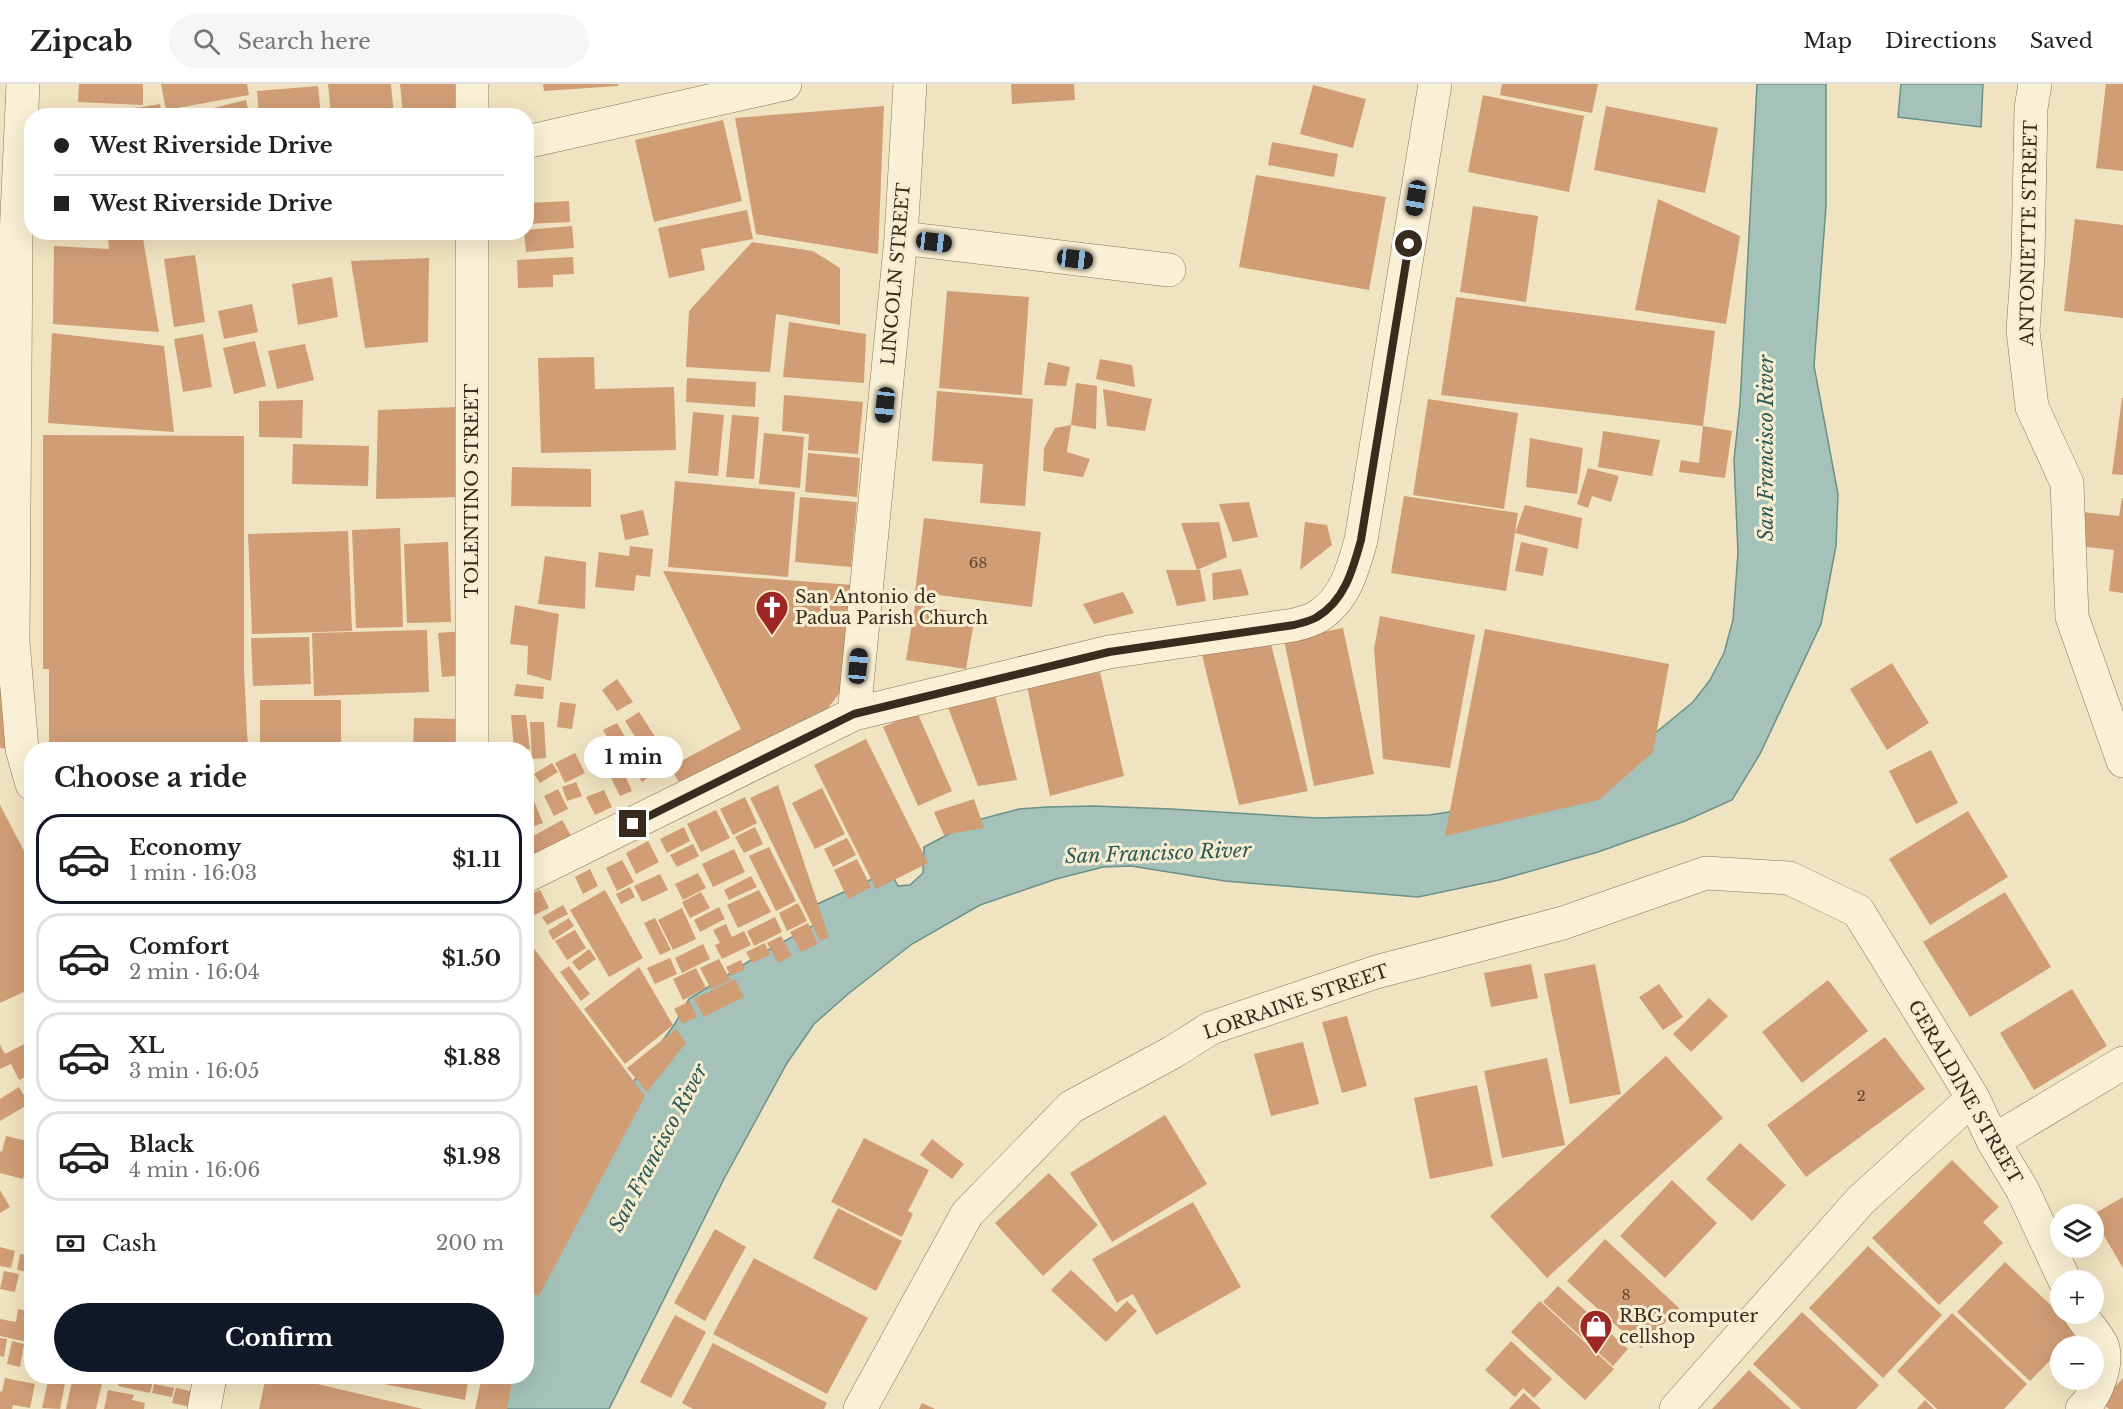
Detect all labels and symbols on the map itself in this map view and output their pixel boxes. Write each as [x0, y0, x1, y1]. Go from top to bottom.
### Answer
street label: ANTONIETTE STREET [2016, 119, 2042, 347]
car [1404, 179, 1428, 217]
street label: LINCOLN STREET [877, 181, 915, 366]
route start [1395, 230, 1422, 257]
car [915, 231, 953, 253]
car [1056, 248, 1094, 270]
water label: San Francisco River [1754, 354, 1778, 541]
street label: TOLENTINO STREET [461, 383, 483, 598]
car [874, 386, 896, 424]
house number: 68 [969, 553, 987, 572]
place label: San Antonio de Padua Parish Church [795, 586, 988, 629]
church icon: San Antonio de Padua Parish Church [754, 589, 790, 636]
car [847, 647, 869, 685]
callout: 1 min [584, 737, 682, 779]
route end [619, 810, 646, 837]
water label: San Francisco River [1064, 838, 1252, 868]
street label: LORRAINE STREET [1200, 960, 1392, 1044]
street label: GERALDINE STREET [1903, 996, 2027, 1188]
water label: San Francisco River [604, 1059, 713, 1236]
house number: 2 [1856, 1086, 1866, 1105]
house number: 8 [1621, 1285, 1631, 1304]
place label: RBG computer cellshop [1619, 1305, 1759, 1348]
shop icon: RBG computer cellshop [1578, 1308, 1614, 1355]

